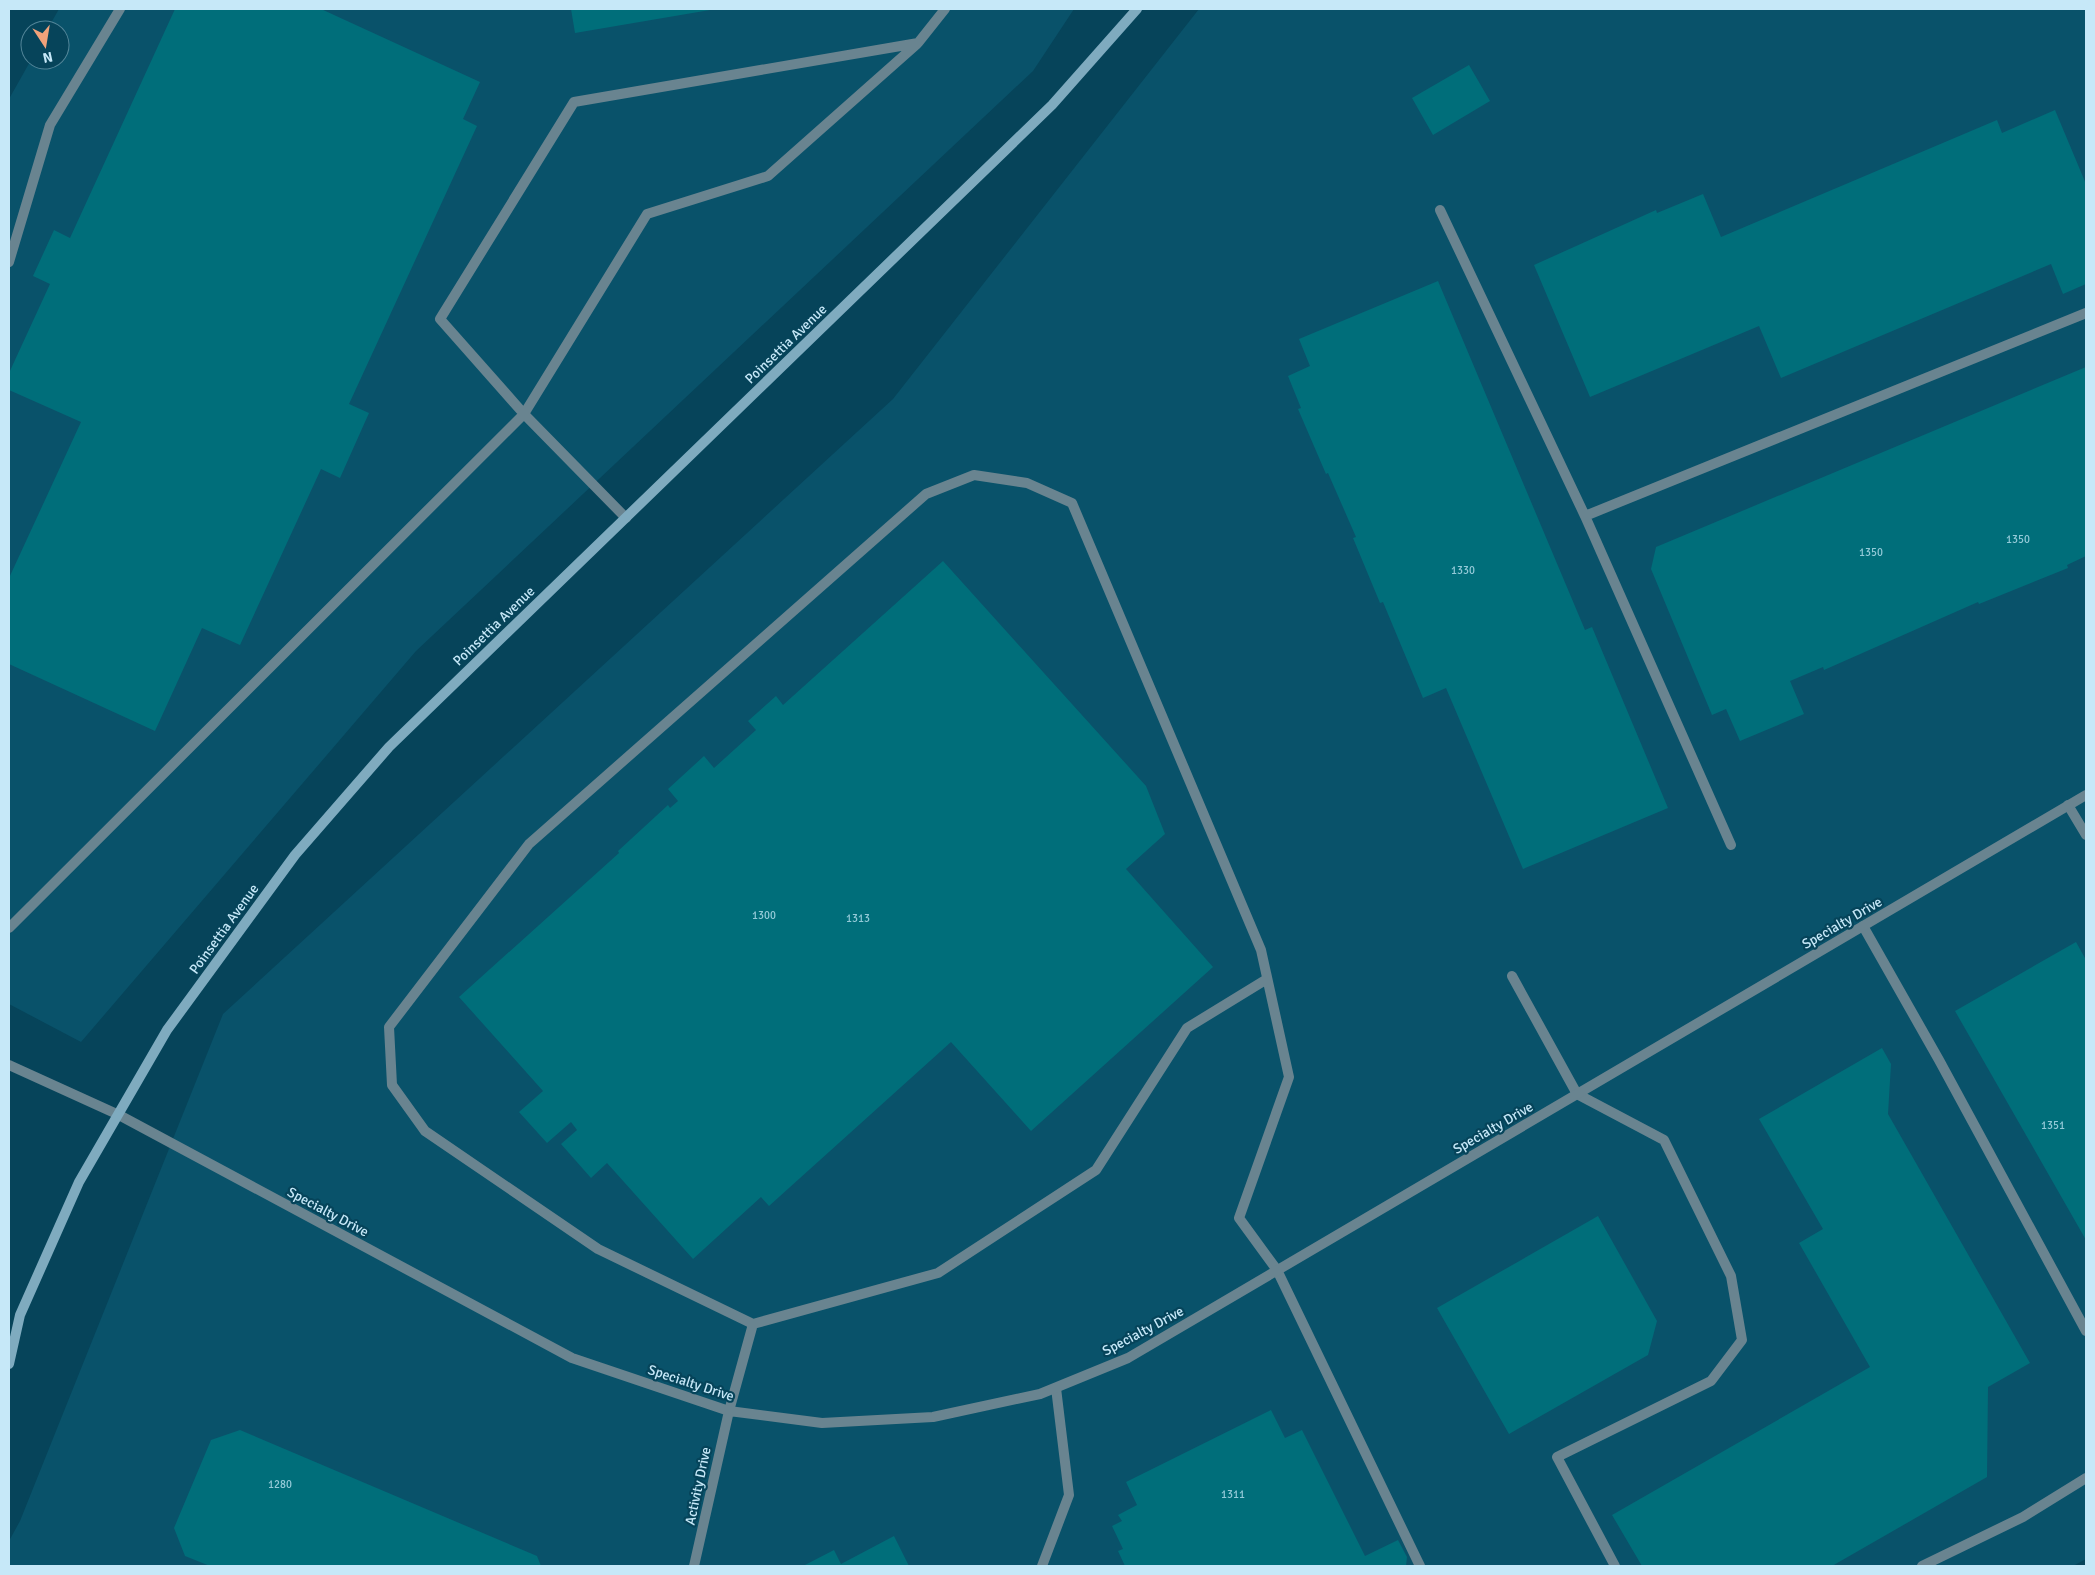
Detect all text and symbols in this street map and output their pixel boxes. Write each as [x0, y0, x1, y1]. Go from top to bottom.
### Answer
north arrow [20, 20, 70, 70]
text: N [41, 48, 54, 67]
street label: Poinsettia Avenue [742, 301, 830, 387]
house number: 1350 [2006, 533, 2030, 546]
house number: 1350 [1859, 546, 1883, 559]
house number: 1330 [1451, 564, 1475, 577]
street label: Poinsettia Avenue [450, 583, 538, 669]
street label: Poinsettia Avenue [186, 881, 262, 977]
street label: Specialty Drive [1799, 893, 1885, 953]
house number: 1300 [752, 909, 776, 922]
house number: 1313 [846, 912, 870, 925]
street label: Specialty Drive [1450, 1098, 1536, 1158]
house number: 1351 [2041, 1119, 2065, 1132]
street label: Specialty Drive [284, 1183, 372, 1241]
street label: Specialty Drive [1099, 1302, 1187, 1360]
street label: Specialty Drive [646, 1361, 736, 1405]
street label: Activity Drive [681, 1445, 715, 1527]
house number: 1280 [268, 1478, 292, 1491]
house number: 1311 [1221, 1488, 1245, 1501]

